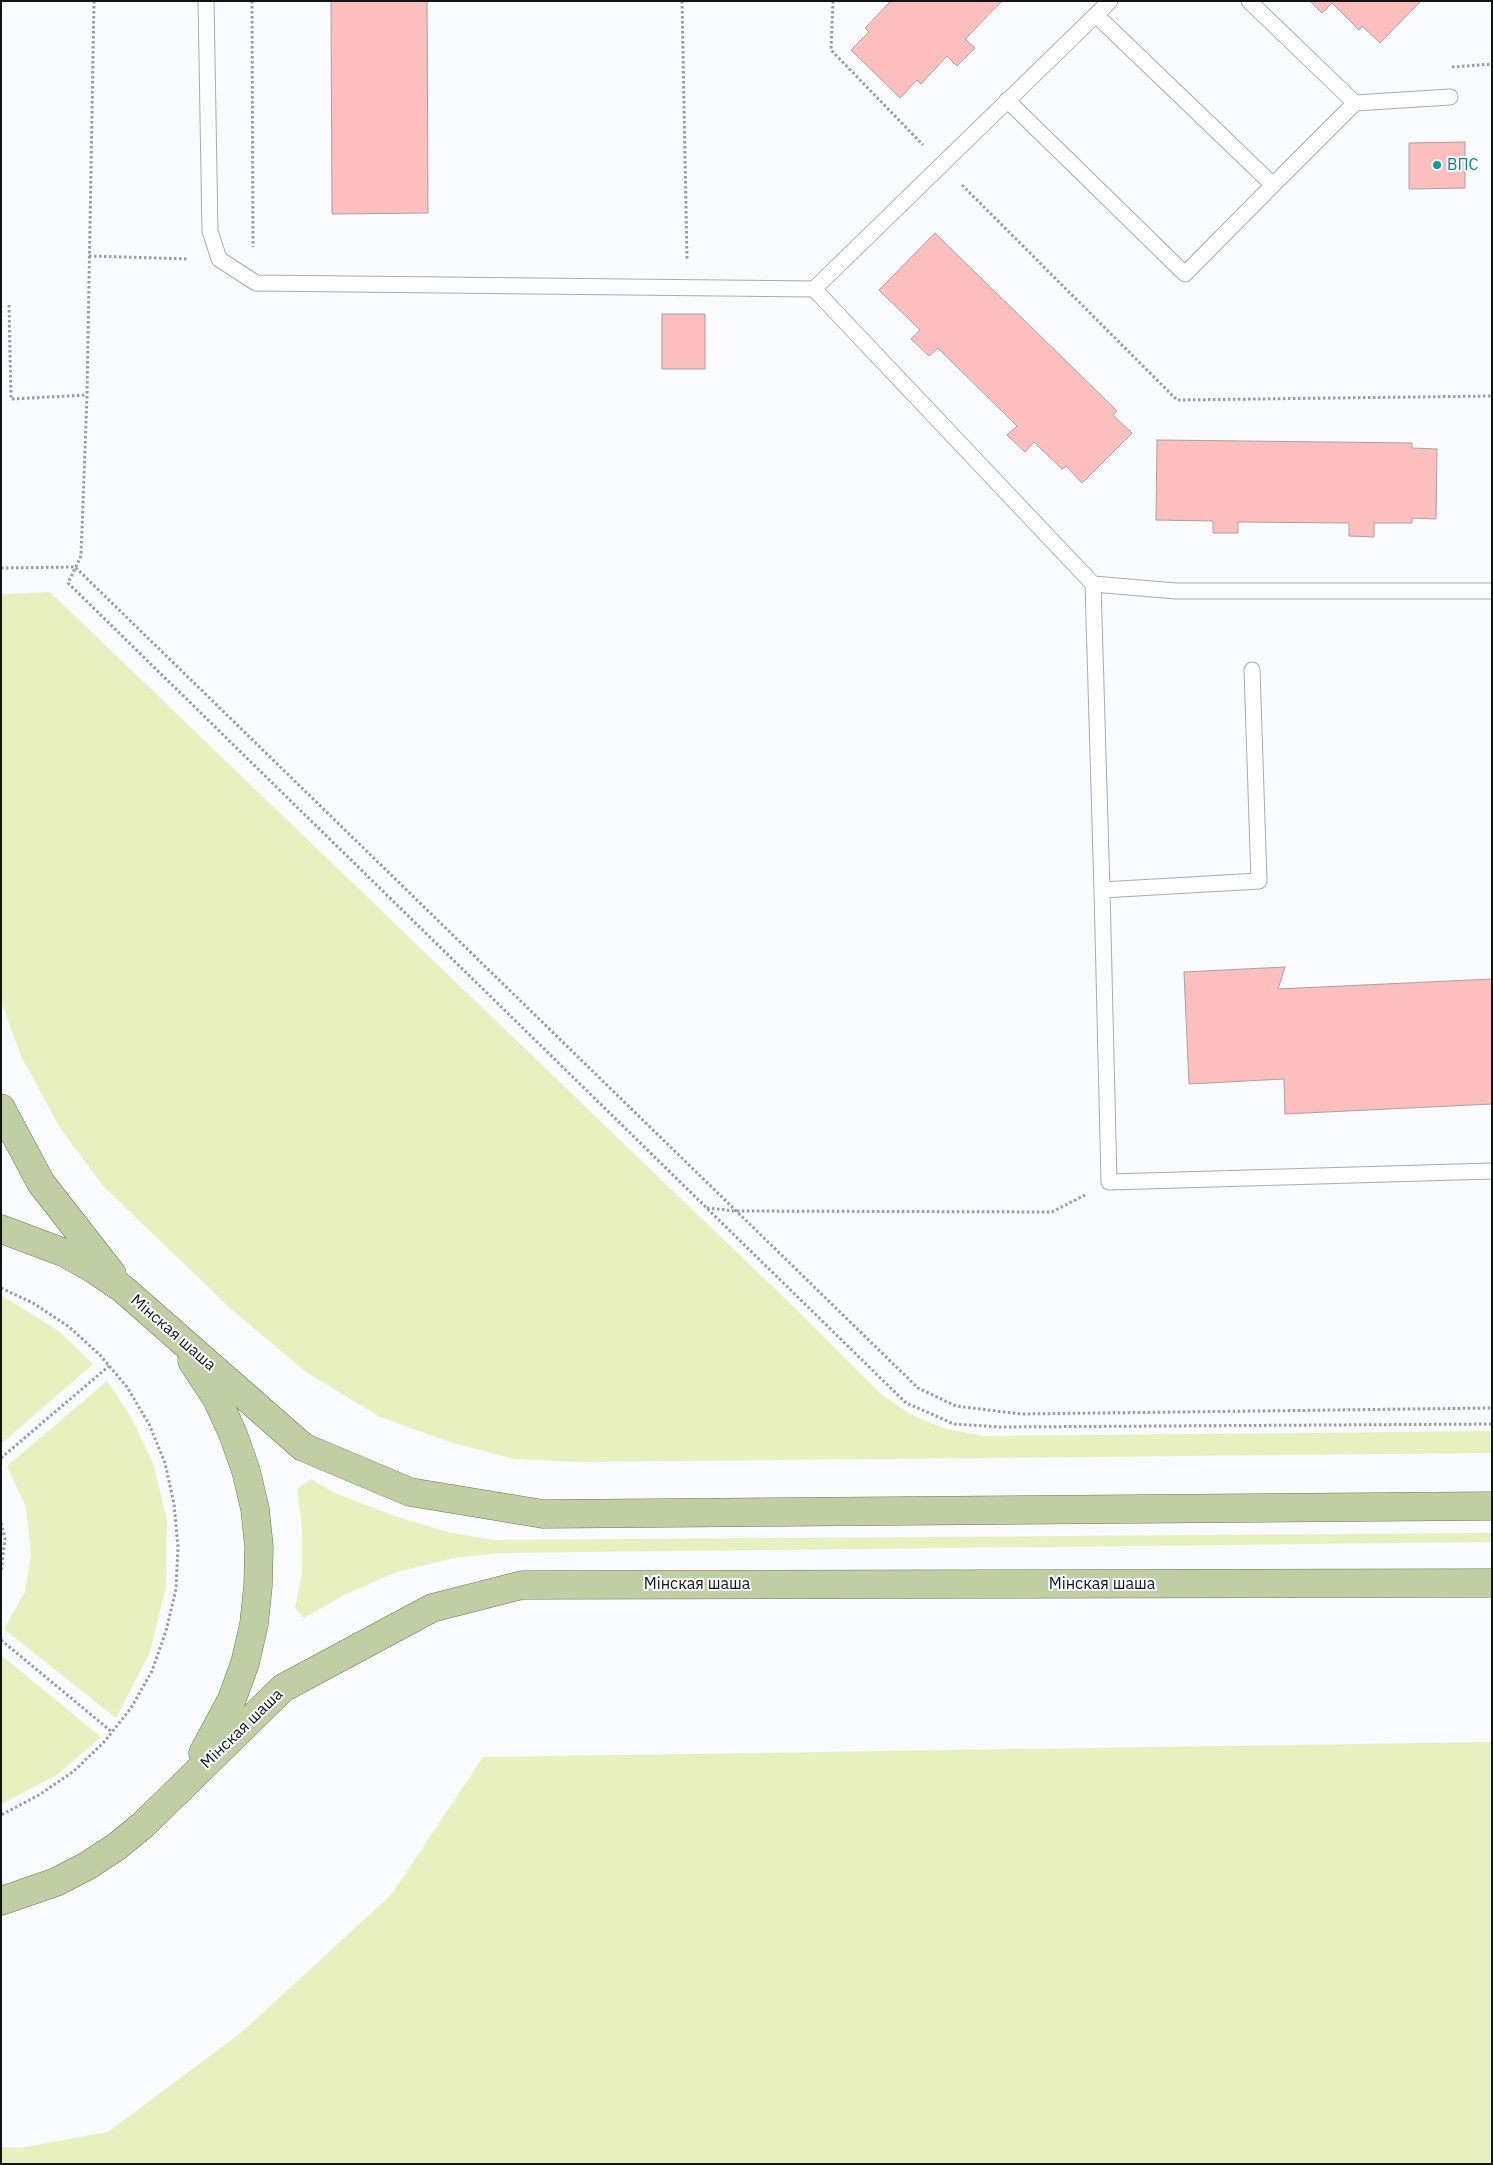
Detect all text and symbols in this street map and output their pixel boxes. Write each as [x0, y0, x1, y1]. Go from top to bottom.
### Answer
place label: ВПС [1447, 155, 1478, 175]
marker: ВПС [1431, 159, 1443, 171]
street label: Мінская шаша [126, 1291, 220, 1375]
street label: Мінская шаша [644, 1574, 750, 1594]
street label: Мінская шаша [1049, 1574, 1155, 1594]
street label: Мінская шаша [197, 1685, 287, 1773]

